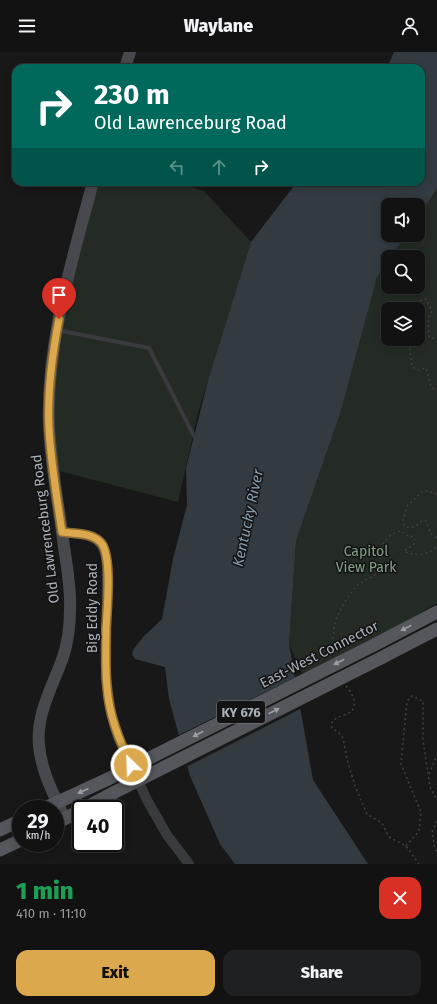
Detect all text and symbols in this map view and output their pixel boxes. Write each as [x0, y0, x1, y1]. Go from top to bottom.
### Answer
icon: menu [16, 15, 38, 37]
text: Waylane [184, 15, 253, 37]
icon: person [399, 15, 421, 37]
text: 230 m [94, 78, 170, 111]
icon: right [28, 80, 80, 132]
text: Old Lawrenceburg Road [94, 112, 287, 134]
icon: left [166, 156, 188, 178]
icon: ahead [208, 156, 230, 178]
icon: right [250, 156, 272, 178]
map controls [381, 198, 425, 346]
button: sound [381, 198, 425, 242]
button: search [381, 250, 425, 294]
pin [42, 278, 76, 319]
icon: arrive [48, 284, 70, 306]
button: layers [381, 302, 425, 346]
street label: Old Lawrenceburg Road [28, 453, 63, 604]
water label: Kentucky River [229, 466, 267, 568]
park label: Capitol View Park [336, 543, 397, 576]
street label: Big Eddy Road [84, 563, 101, 653]
street label: East-West Connector [257, 617, 382, 692]
one-way arrow [400, 625, 411, 632]
one-way arrow [334, 659, 345, 666]
road number: KY 676 [217, 701, 265, 723]
one-way arrow [269, 708, 280, 715]
one-way arrow [192, 730, 204, 737]
position arrow [110, 744, 152, 786]
one-way arrow [76, 788, 88, 794]
speed limit sign: 40 [72, 800, 124, 852]
text: 29 [27, 809, 49, 833]
text: km/h [26, 830, 50, 842]
text: 1 min [16, 877, 74, 905]
button: close [379, 877, 421, 919]
text: 410 m · 11:10 [16, 906, 86, 921]
button: Exit [16, 950, 215, 996]
button: Share [223, 950, 421, 996]

